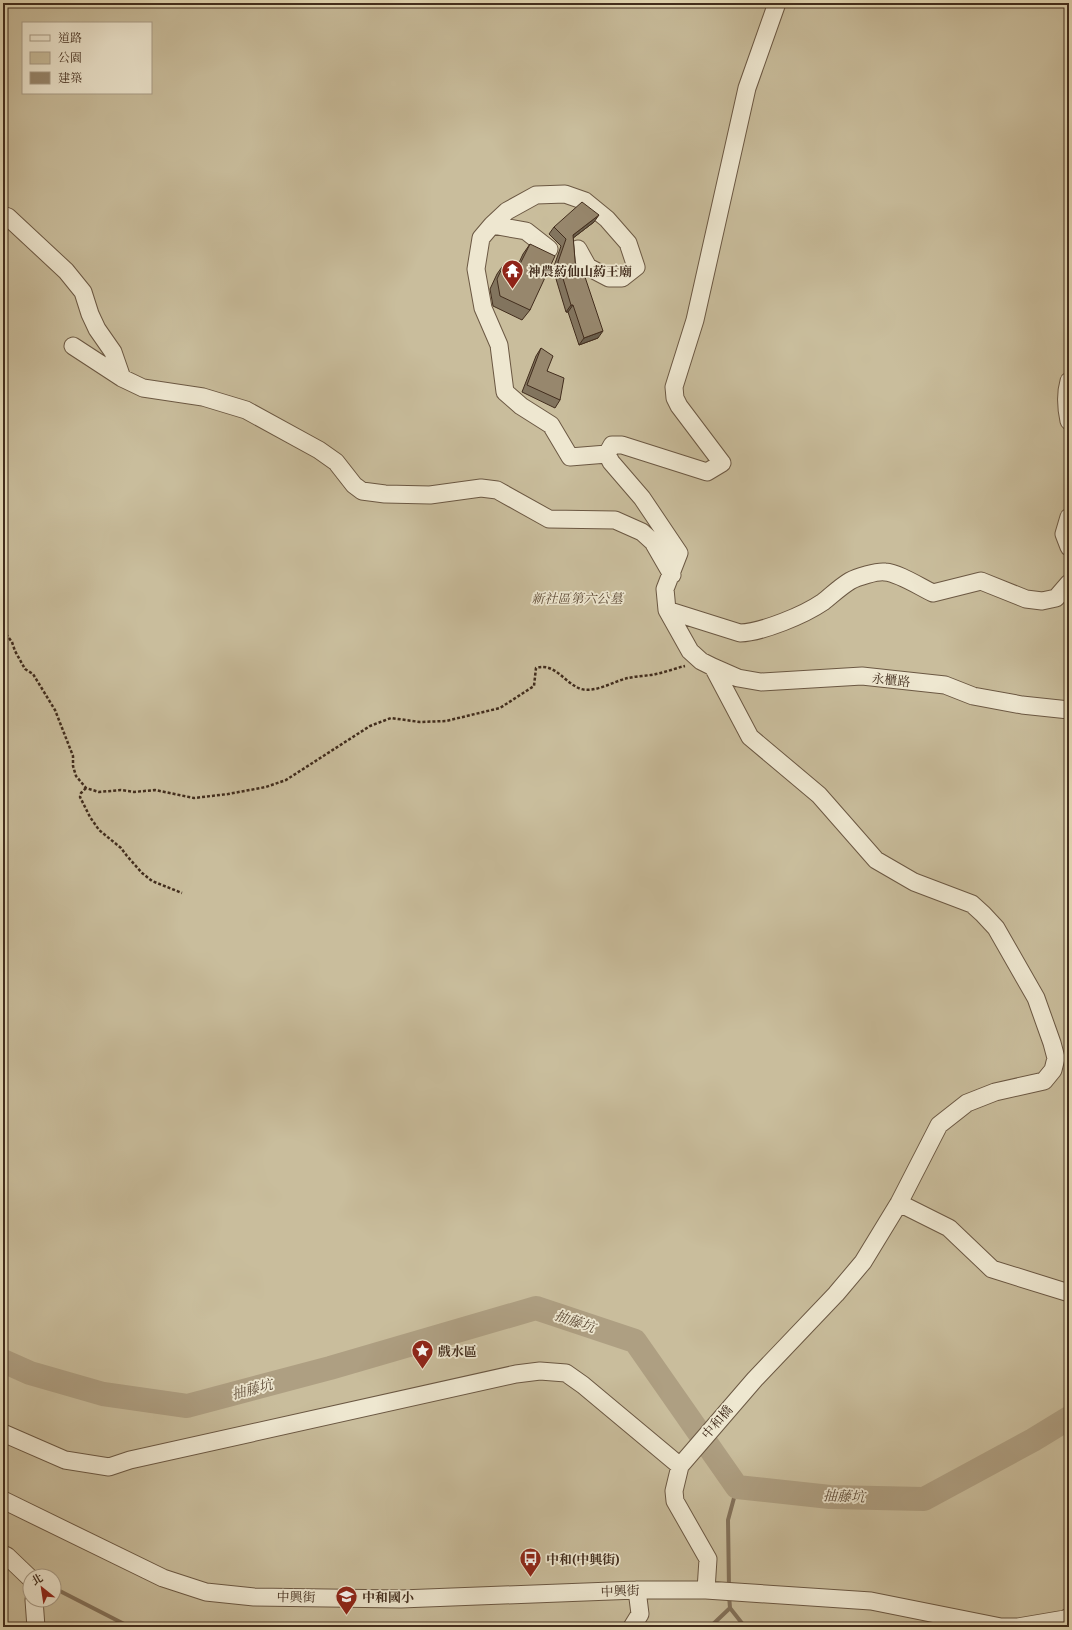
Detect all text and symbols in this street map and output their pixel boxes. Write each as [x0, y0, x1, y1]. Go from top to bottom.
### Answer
legend [22, 22, 152, 94]
text: 道路 [58, 29, 82, 46]
text: 公園 [58, 49, 82, 66]
text: 建築 [58, 69, 82, 86]
temple icon: 神農葯仙山葯王廟 [500, 258, 526, 291]
place label: 神農葯仙山葯王廟 [528, 262, 632, 281]
park label: 新社區第六公墓 [531, 589, 624, 608]
street label: 永櫃路 [871, 669, 911, 691]
water label: 抽藤坑 [552, 1305, 600, 1338]
place icon: 戲水區 [410, 1338, 436, 1371]
place label: 戲水區 [438, 1342, 477, 1361]
water label: 抽藤坑 [229, 1373, 277, 1404]
street label: 中和橋 [697, 1401, 737, 1443]
water label: 抽藤坑 [823, 1485, 867, 1507]
bus stop icon: 中和(中興街) [517, 1546, 543, 1579]
place label: 中和(中興街) [546, 1550, 620, 1569]
north arrow [22, 1568, 62, 1608]
text: 北 [28, 1570, 46, 1589]
street label: 中興街 [600, 1581, 640, 1601]
school or university icon: 中和國小 [333, 1584, 359, 1617]
street label: 中興街 [276, 1587, 316, 1607]
place label: 中和國小 [362, 1588, 414, 1607]

